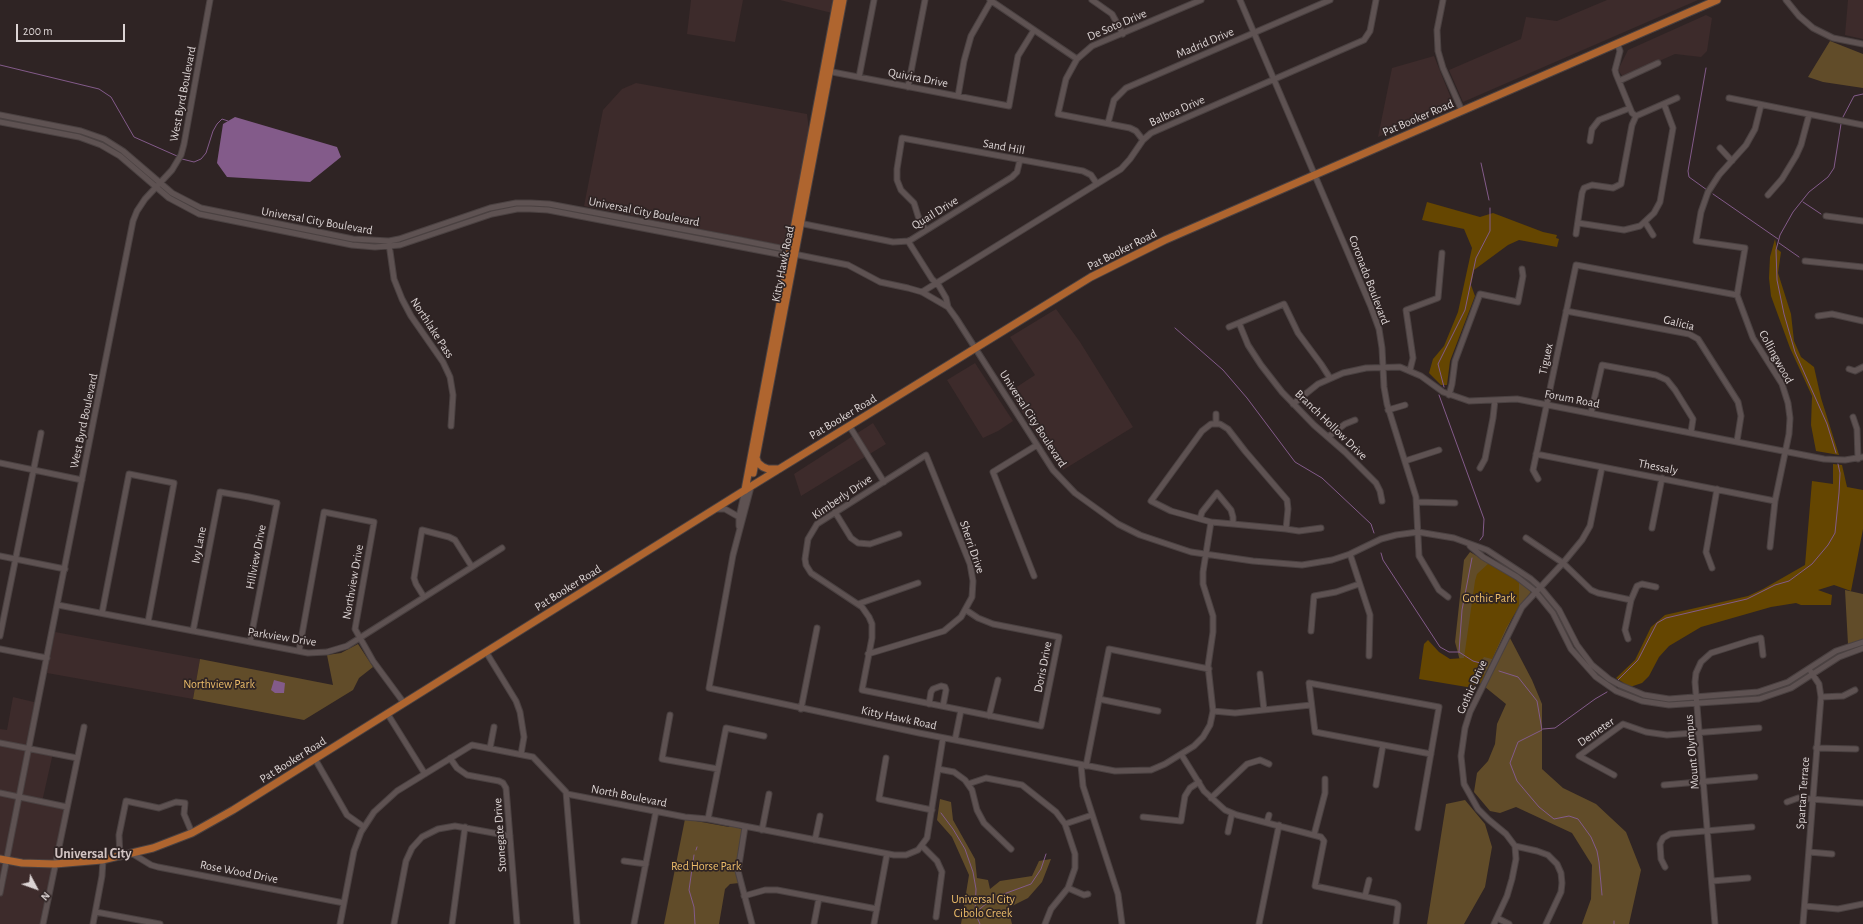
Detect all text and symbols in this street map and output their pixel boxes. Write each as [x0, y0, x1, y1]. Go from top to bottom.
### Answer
street label: De Soto Drive [1085, 6, 1149, 44]
scale bar [18, 16, 127, 42]
street label: Madrid Drive [1174, 24, 1236, 62]
text: 200 m [23, 25, 53, 37]
street label: West Byrd Boulevard [167, 45, 199, 143]
street label: Quivira Drive [887, 65, 949, 91]
street label: Balboa Drive [1147, 92, 1207, 130]
street label: Pat Booker Road [1380, 97, 1456, 139]
street label: Sand Hill [982, 136, 1026, 158]
street label: Quail Drive [909, 193, 961, 233]
street label: Universal City Boulevard [587, 194, 701, 230]
street label: Universal City Boulevard [260, 204, 374, 238]
street label: Kitty Hawk Road [769, 225, 797, 303]
street label: Pat Booker Road [1085, 226, 1159, 274]
street label: Coronado Boulevard [1345, 233, 1393, 327]
street label: Northlake Pass [407, 295, 457, 361]
street label: Galicia [1662, 312, 1696, 334]
street label: Collingwood [1755, 328, 1797, 386]
street label: Tiguex [1536, 342, 1556, 376]
street label: Universal City Boulevard [996, 368, 1070, 470]
street label: West Byrd Boulevard [67, 372, 101, 470]
street label: Branch Hollow Drive [1292, 387, 1370, 463]
street label: Forum Road [1543, 387, 1601, 411]
street label: Pat Booker Road [807, 391, 879, 443]
street label: Thessaly [1637, 456, 1679, 478]
street label: Kimberly Drive [809, 472, 875, 522]
street label: Sherri Drive [956, 519, 988, 575]
street label: Hillview Drive [243, 523, 269, 591]
street label: Ivy Lane [188, 525, 210, 565]
street label: Northview Drive [339, 543, 367, 621]
street label: Pat Booker Road [532, 562, 604, 614]
park label: Gothic Park [1462, 591, 1516, 605]
street label: Parkview Drive [247, 624, 317, 650]
street label: Doris Drive [1031, 640, 1055, 694]
street label: Gothic Drive [1454, 658, 1490, 716]
park label: Northview Park [183, 677, 255, 691]
street label: Kitty Hawk Road [860, 703, 938, 733]
street label: Demeter [1575, 714, 1617, 750]
street label: Mount Olympus [1682, 714, 1702, 790]
street label: Pat Booker Road [257, 734, 329, 786]
street label: Spartan Terrace [1793, 756, 1813, 830]
street label: North Boulevard [590, 782, 668, 810]
street label: Stonegate Drive [490, 798, 510, 872]
district label: Universal City [54, 846, 132, 862]
street label: Rose Wood Drive [199, 857, 279, 887]
park label: Red Horse Park [671, 859, 741, 873]
north arrow [16, 868, 56, 908]
text: N [39, 890, 52, 903]
park label: Universal City Cibolo Creek [951, 892, 1015, 920]

